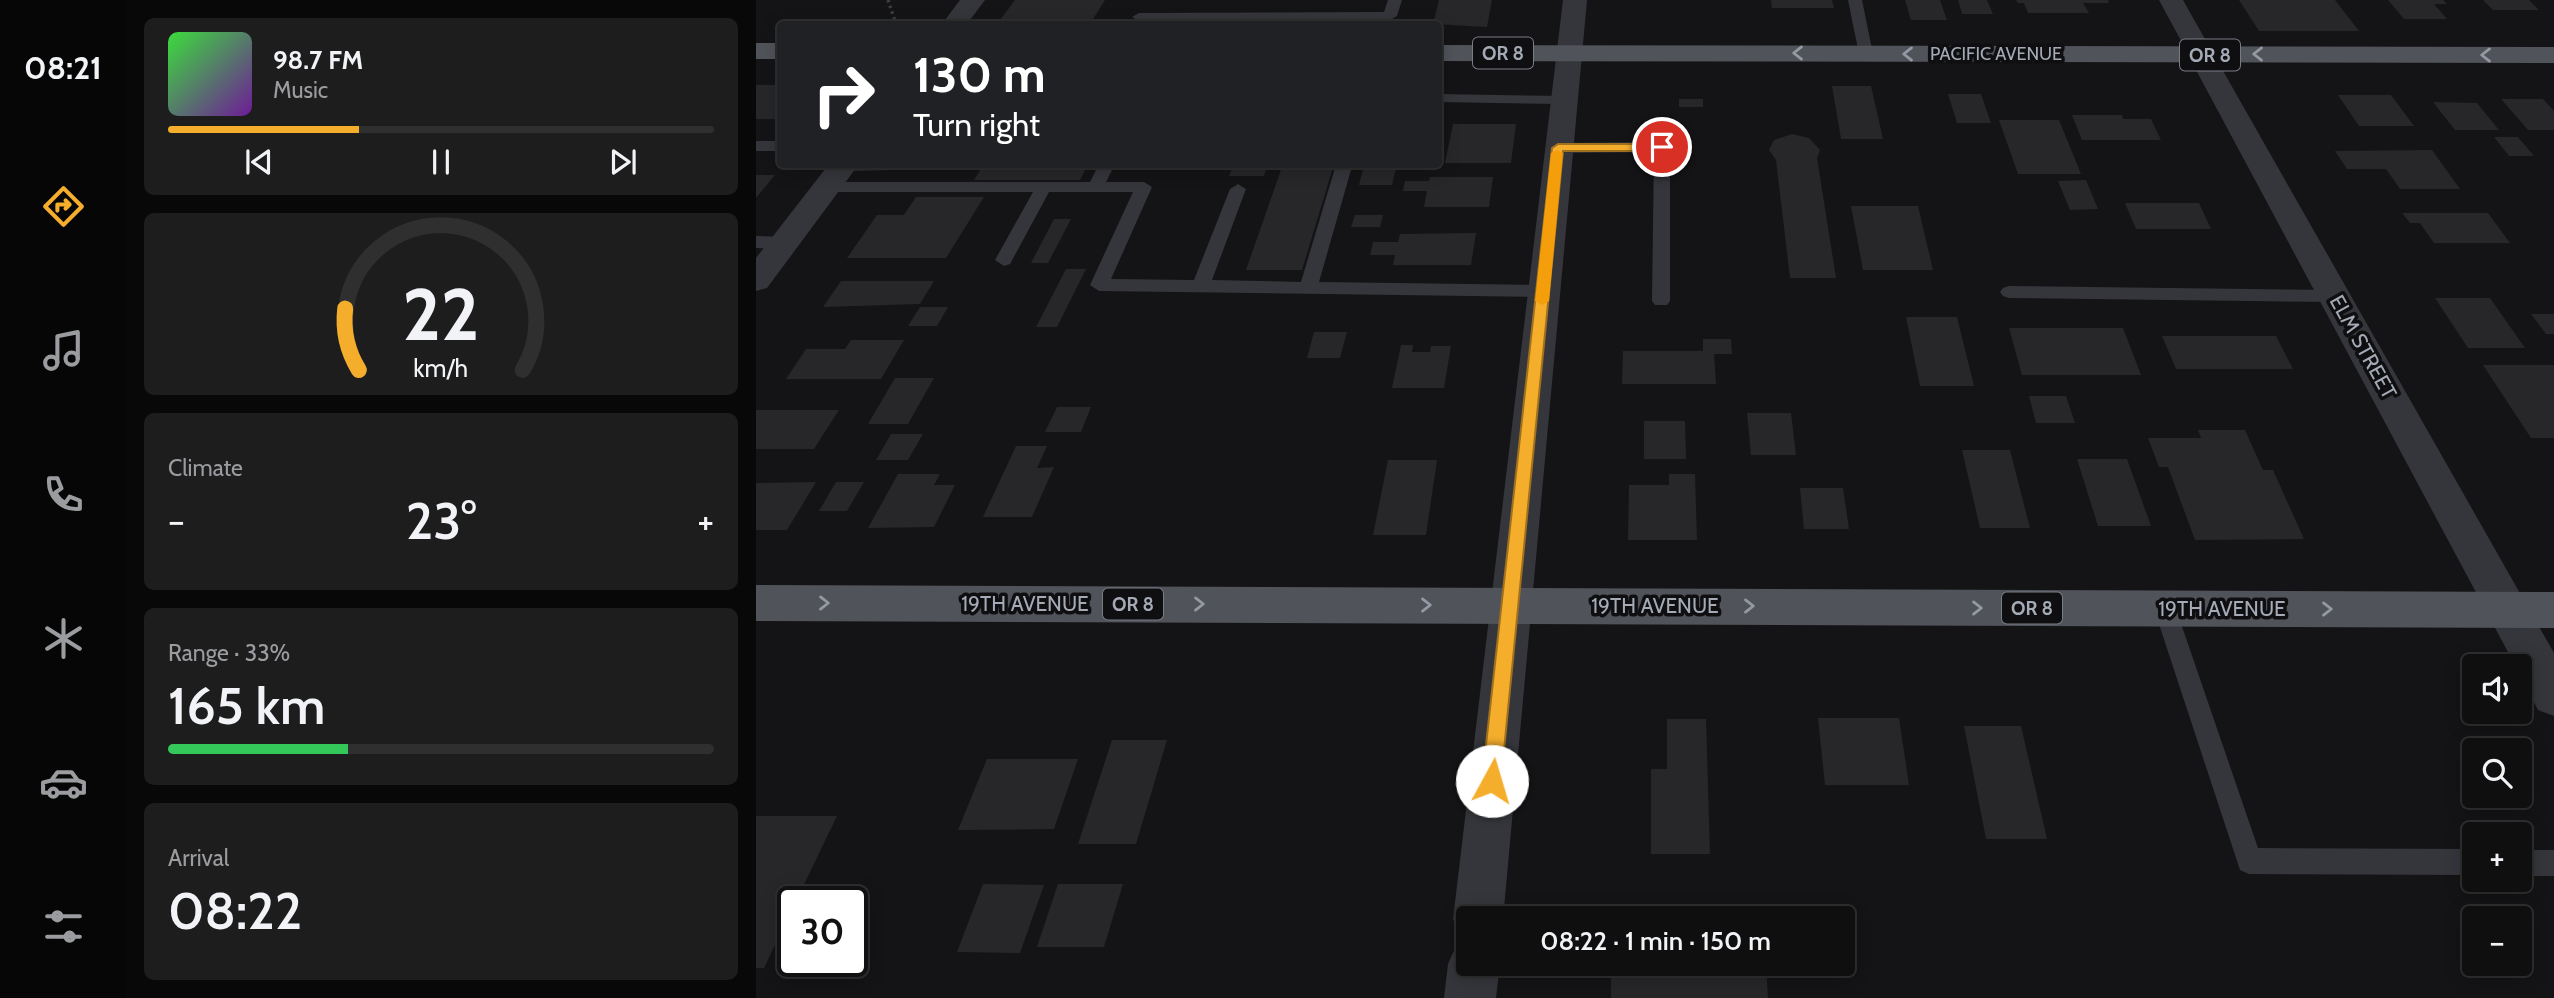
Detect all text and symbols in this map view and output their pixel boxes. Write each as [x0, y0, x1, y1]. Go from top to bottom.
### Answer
road number: OR 8 [1473, 38, 1533, 68]
road number: OR 8 [2180, 40, 2240, 70]
street label: PACIFIC AVENUE [1930, 43, 2062, 65]
text: 98.7 FM [273, 44, 363, 76]
text: 130 m [913, 45, 1046, 104]
one-way arrow [1792, 45, 1803, 61]
one-way arrow [1903, 46, 1913, 62]
one-way arrow [2253, 46, 2263, 62]
one-way arrow [2480, 47, 2491, 63]
text: 08:21 [24, 48, 102, 87]
icon: right [798, 49, 889, 140]
text: Music [273, 76, 328, 104]
text: Turn right [913, 105, 1040, 144]
pin [1632, 117, 1692, 177]
icon: arrive [1643, 128, 1681, 166]
icon: previous [240, 143, 278, 181]
icon: pause [422, 143, 460, 181]
icon: next [604, 143, 642, 181]
icon: directions [39, 182, 88, 231]
text: 22 [402, 270, 480, 358]
street label: ELM STREET [2325, 291, 2402, 403]
icon: music [39, 326, 88, 375]
text: km/h [414, 353, 468, 383]
text: Climate [168, 454, 243, 482]
icon: phone [39, 470, 88, 519]
text: 23° [406, 489, 476, 552]
text: − [168, 497, 185, 544]
text: + [697, 497, 714, 544]
road number: OR 8 [1103, 589, 1163, 620]
street label: 19TH AVENUE [961, 591, 1089, 616]
street label: 19TH AVENUE [1591, 593, 1719, 618]
road number: OR 8 [2002, 593, 2062, 624]
one-way arrow [819, 595, 830, 611]
one-way arrow [1194, 596, 1204, 612]
street label: 19TH AVENUE [2158, 596, 2286, 621]
one-way arrow [1421, 597, 1432, 613]
one-way arrow [1744, 598, 1755, 614]
one-way arrow [1971, 600, 1982, 615]
one-way arrow [2322, 601, 2332, 617]
icon: climate [39, 614, 88, 663]
text: Range · 33% [168, 639, 290, 667]
map controls [2462, 654, 2532, 976]
button: sound [2462, 654, 2532, 724]
text: 165 km [168, 674, 325, 737]
button: search [2462, 738, 2532, 808]
position arrow [1455, 744, 1529, 818]
icon: car [39, 758, 88, 807]
button: + [2462, 822, 2532, 892]
text: Arrival [168, 844, 229, 872]
text: 08:22 [168, 879, 302, 942]
speed limit sign: 30 [777, 886, 868, 977]
icon: filters [39, 902, 88, 951]
button: − [2462, 906, 2532, 976]
text: 08:22 · 1 min · 150 m [1540, 925, 1771, 957]

